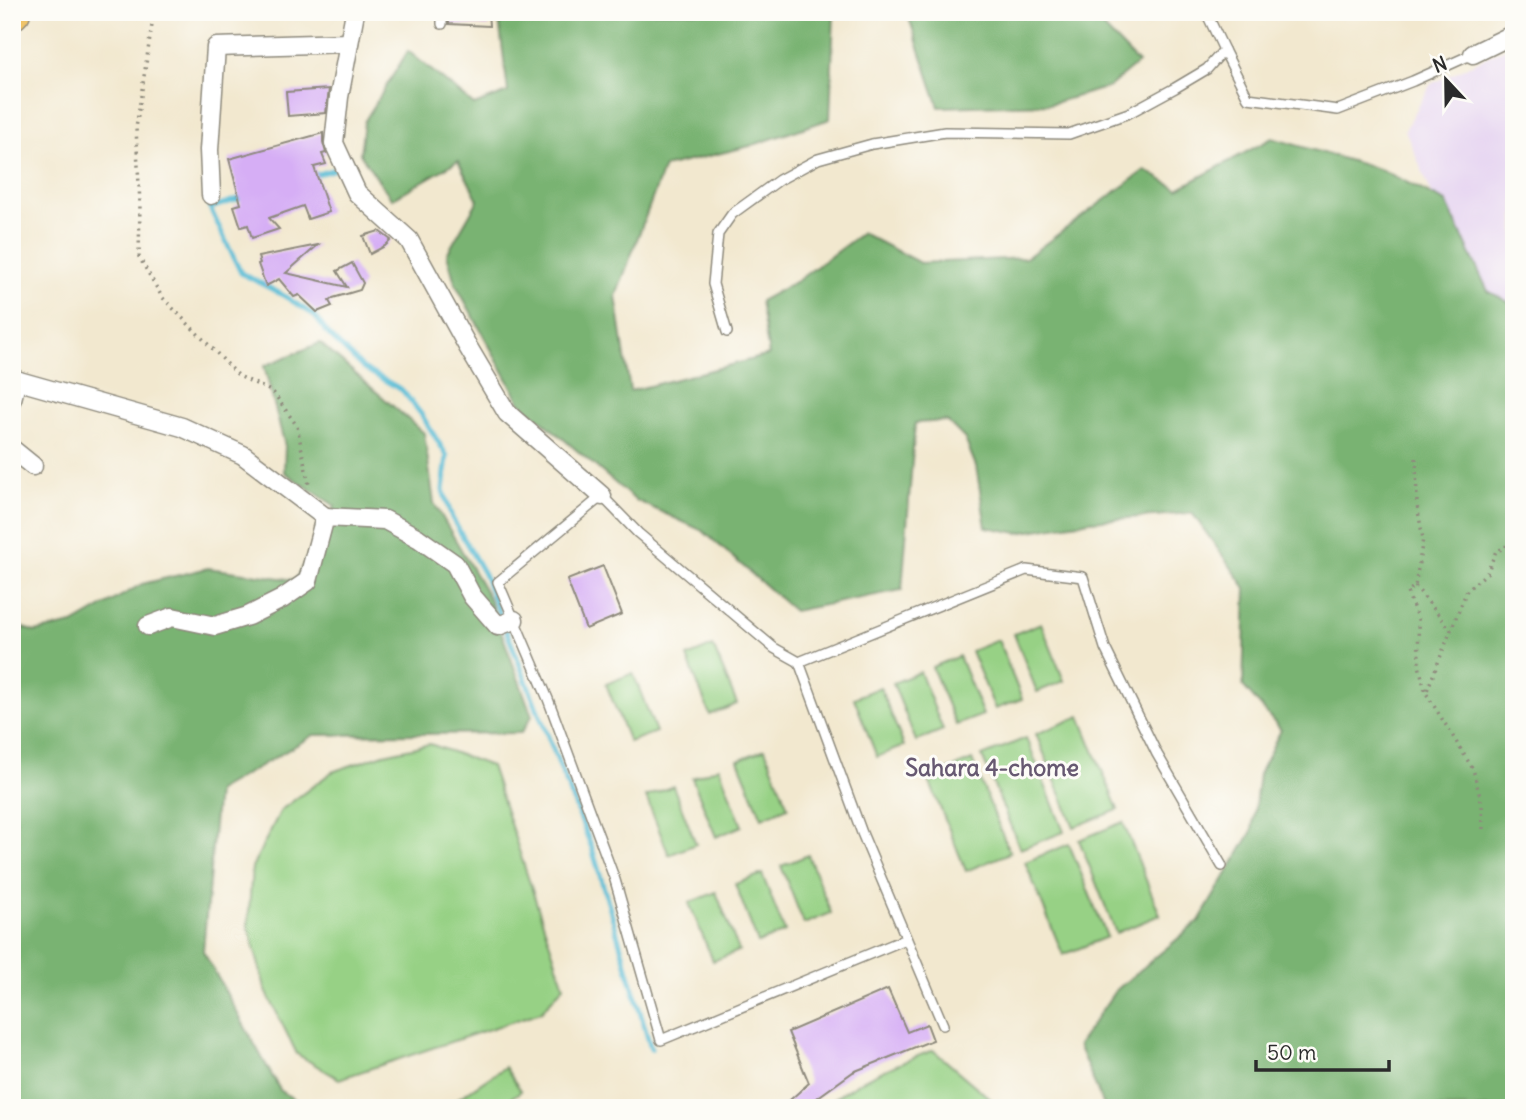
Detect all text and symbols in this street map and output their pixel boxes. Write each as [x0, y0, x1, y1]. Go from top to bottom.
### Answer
north arrow [1410, 46, 1480, 116]
text: N [1429, 51, 1450, 78]
district label: Sahara 4-chome [905, 753, 1079, 782]
scale bar [1256, 1029, 1390, 1073]
text: 50 m [1267, 1039, 1316, 1066]

